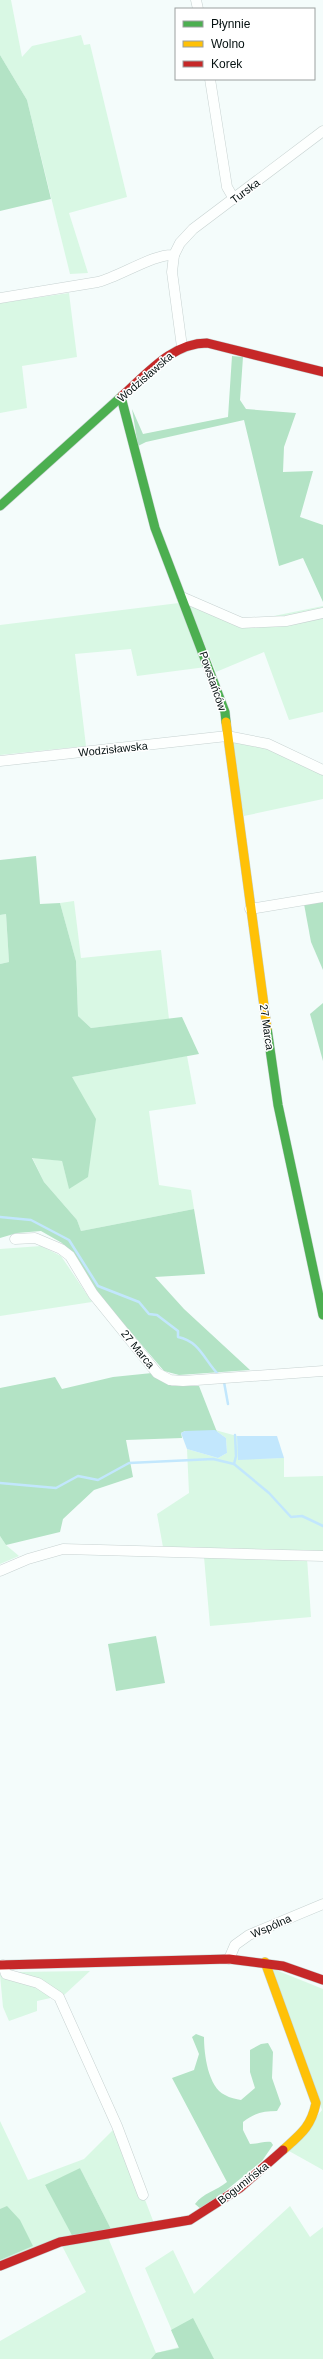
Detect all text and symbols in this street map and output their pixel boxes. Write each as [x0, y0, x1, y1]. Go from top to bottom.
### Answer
legend [175, 8, 315, 80]
text: Płynnie [211, 17, 251, 31]
text: Wolno [211, 37, 245, 51]
text: Korek [211, 57, 243, 71]
street label: Turska [228, 176, 263, 206]
street label: Wodzisławska [115, 349, 176, 404]
street label: Powstańców [197, 650, 229, 712]
street label: Wodzisławska [78, 739, 149, 759]
street label: 27 Marca [258, 1003, 276, 1051]
street label: 27 Marca [119, 1327, 158, 1371]
street label: Wspólna [249, 1911, 294, 1940]
street label: Bogumińska [215, 2159, 271, 2206]

